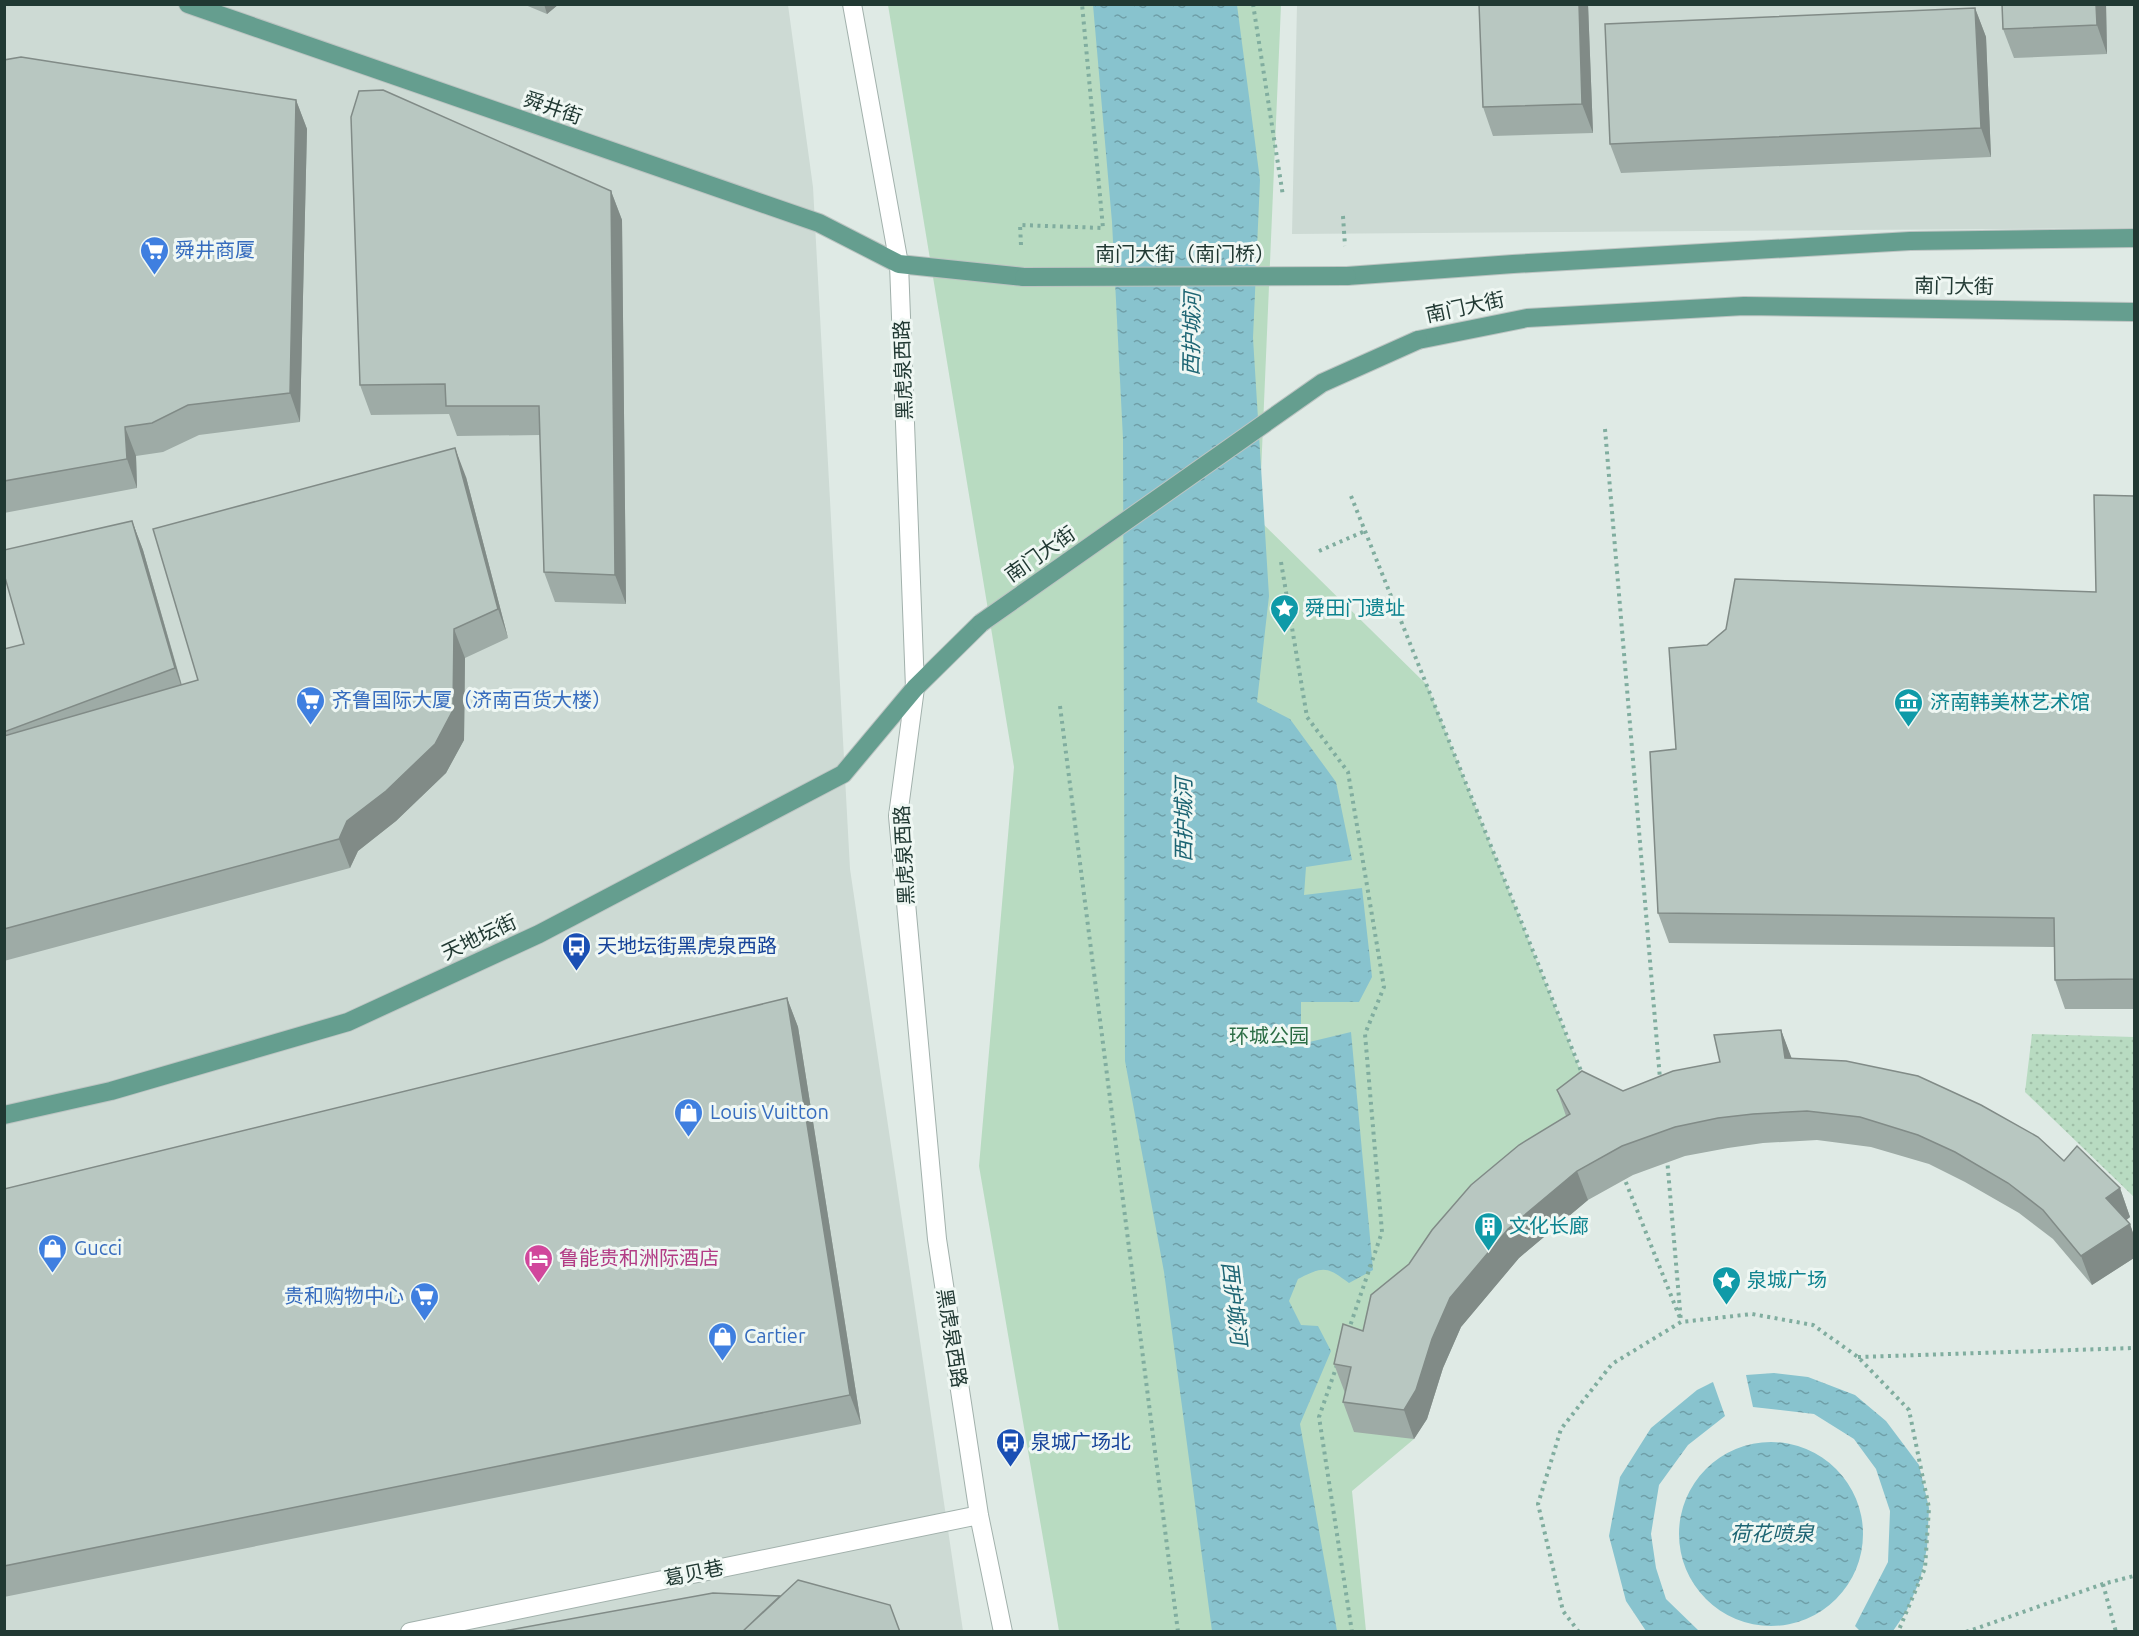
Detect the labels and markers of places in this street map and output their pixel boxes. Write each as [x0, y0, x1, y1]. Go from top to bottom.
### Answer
supermarket icon: 舜井商厦 [138, 234, 170, 276]
place label: 舜井商厦 [175, 238, 255, 261]
place icon: 舜田门遗址 [1268, 592, 1300, 634]
place label: 舜田门遗址 [1305, 596, 1405, 619]
supermarket icon: 齐鲁国际大厦（济南百货大楼） [295, 684, 327, 726]
museum icon: 济南韩美林艺术馆 [1893, 686, 1925, 728]
place label: 齐鲁国际大厦（济南百货大楼） [332, 688, 612, 711]
place label: 济南韩美林艺术馆 [1930, 690, 2090, 713]
bus stop icon: 天地坛街黑虎泉西路 [560, 930, 592, 972]
place label: 天地坛街黑虎泉西路 [597, 934, 777, 957]
shop icon: Louis Vuitton [673, 1096, 705, 1138]
place label: Louis Vuitton [710, 1100, 829, 1123]
building icon: 文化长廊 [1472, 1210, 1504, 1252]
place label: 文化长廊 [1509, 1214, 1589, 1237]
shop icon: Gucci [37, 1232, 69, 1274]
place label: Gucci [74, 1236, 122, 1259]
hotel icon: 鲁能贵和洲际酒店 [522, 1242, 554, 1284]
place label: 鲁能贵和洲际酒店 [559, 1246, 719, 1269]
place icon: 泉城广场 [1710, 1264, 1742, 1306]
place label: 泉城广场 [1747, 1268, 1827, 1291]
supermarket icon: 贵和购物中心 [409, 1280, 441, 1322]
place label: 贵和购物中心 [284, 1284, 404, 1307]
shop icon: Cartier [707, 1320, 739, 1362]
place label: Cartier [744, 1324, 806, 1347]
bus stop icon: 泉城广场北 [994, 1426, 1026, 1468]
place label: 泉城广场北 [1031, 1430, 1131, 1453]

